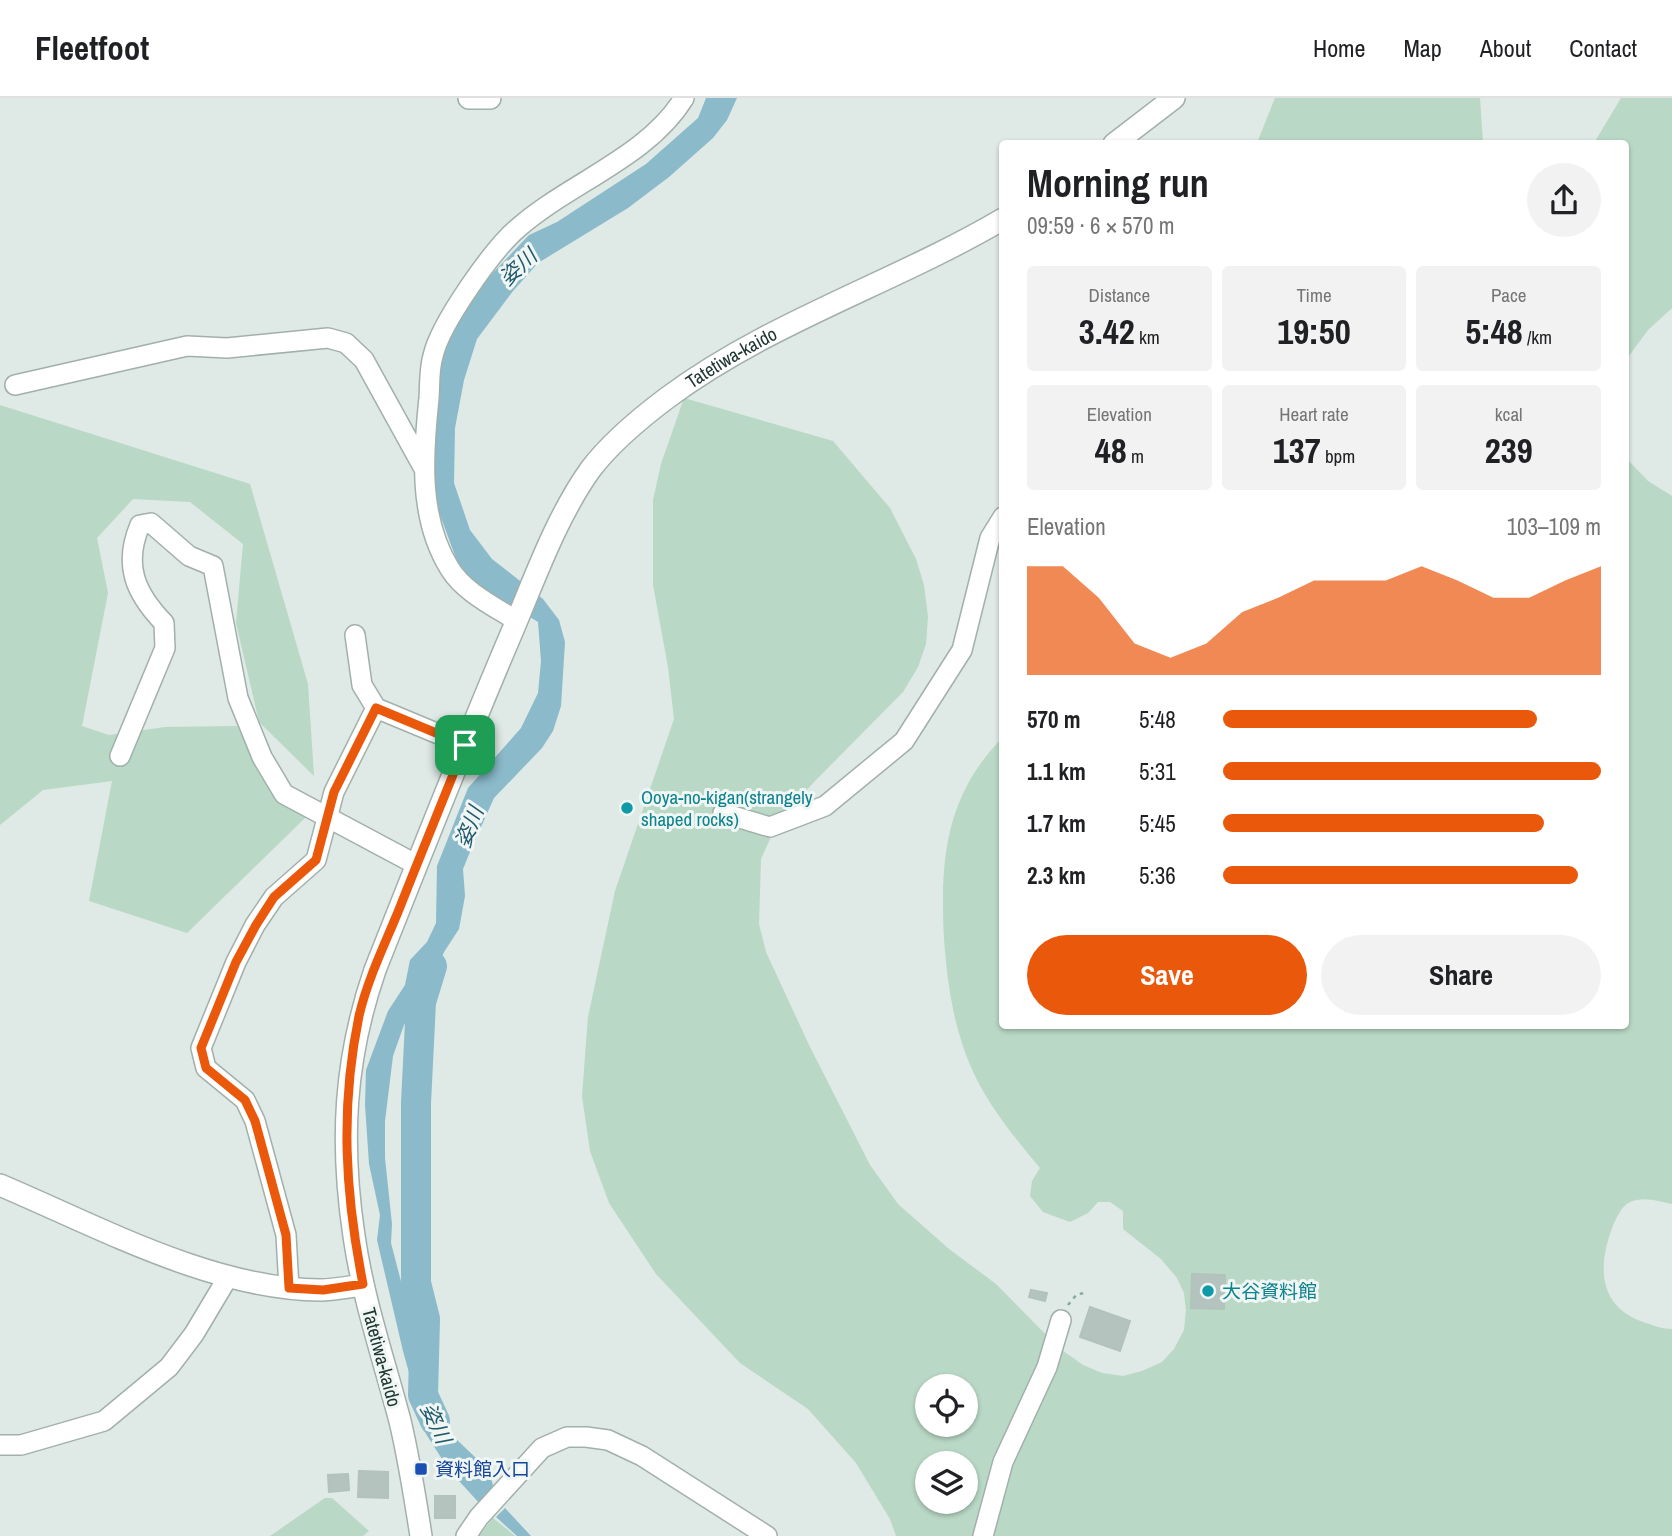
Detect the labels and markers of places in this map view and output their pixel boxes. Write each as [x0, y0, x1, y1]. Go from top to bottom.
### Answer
pin [435, 715, 495, 775]
place label: Ooya-no-kigan(strangely shaped rocks) [641, 784, 813, 832]
marker: Ooya-no-kigan(strangely shaped rocks) [619, 800, 635, 816]
place label: 大谷資料館 [1222, 1278, 1317, 1304]
marker: 大谷資料館 [1200, 1283, 1216, 1299]
place label: 資料館入口 [435, 1456, 530, 1482]
marker: 資料館入口 [413, 1461, 429, 1477]

